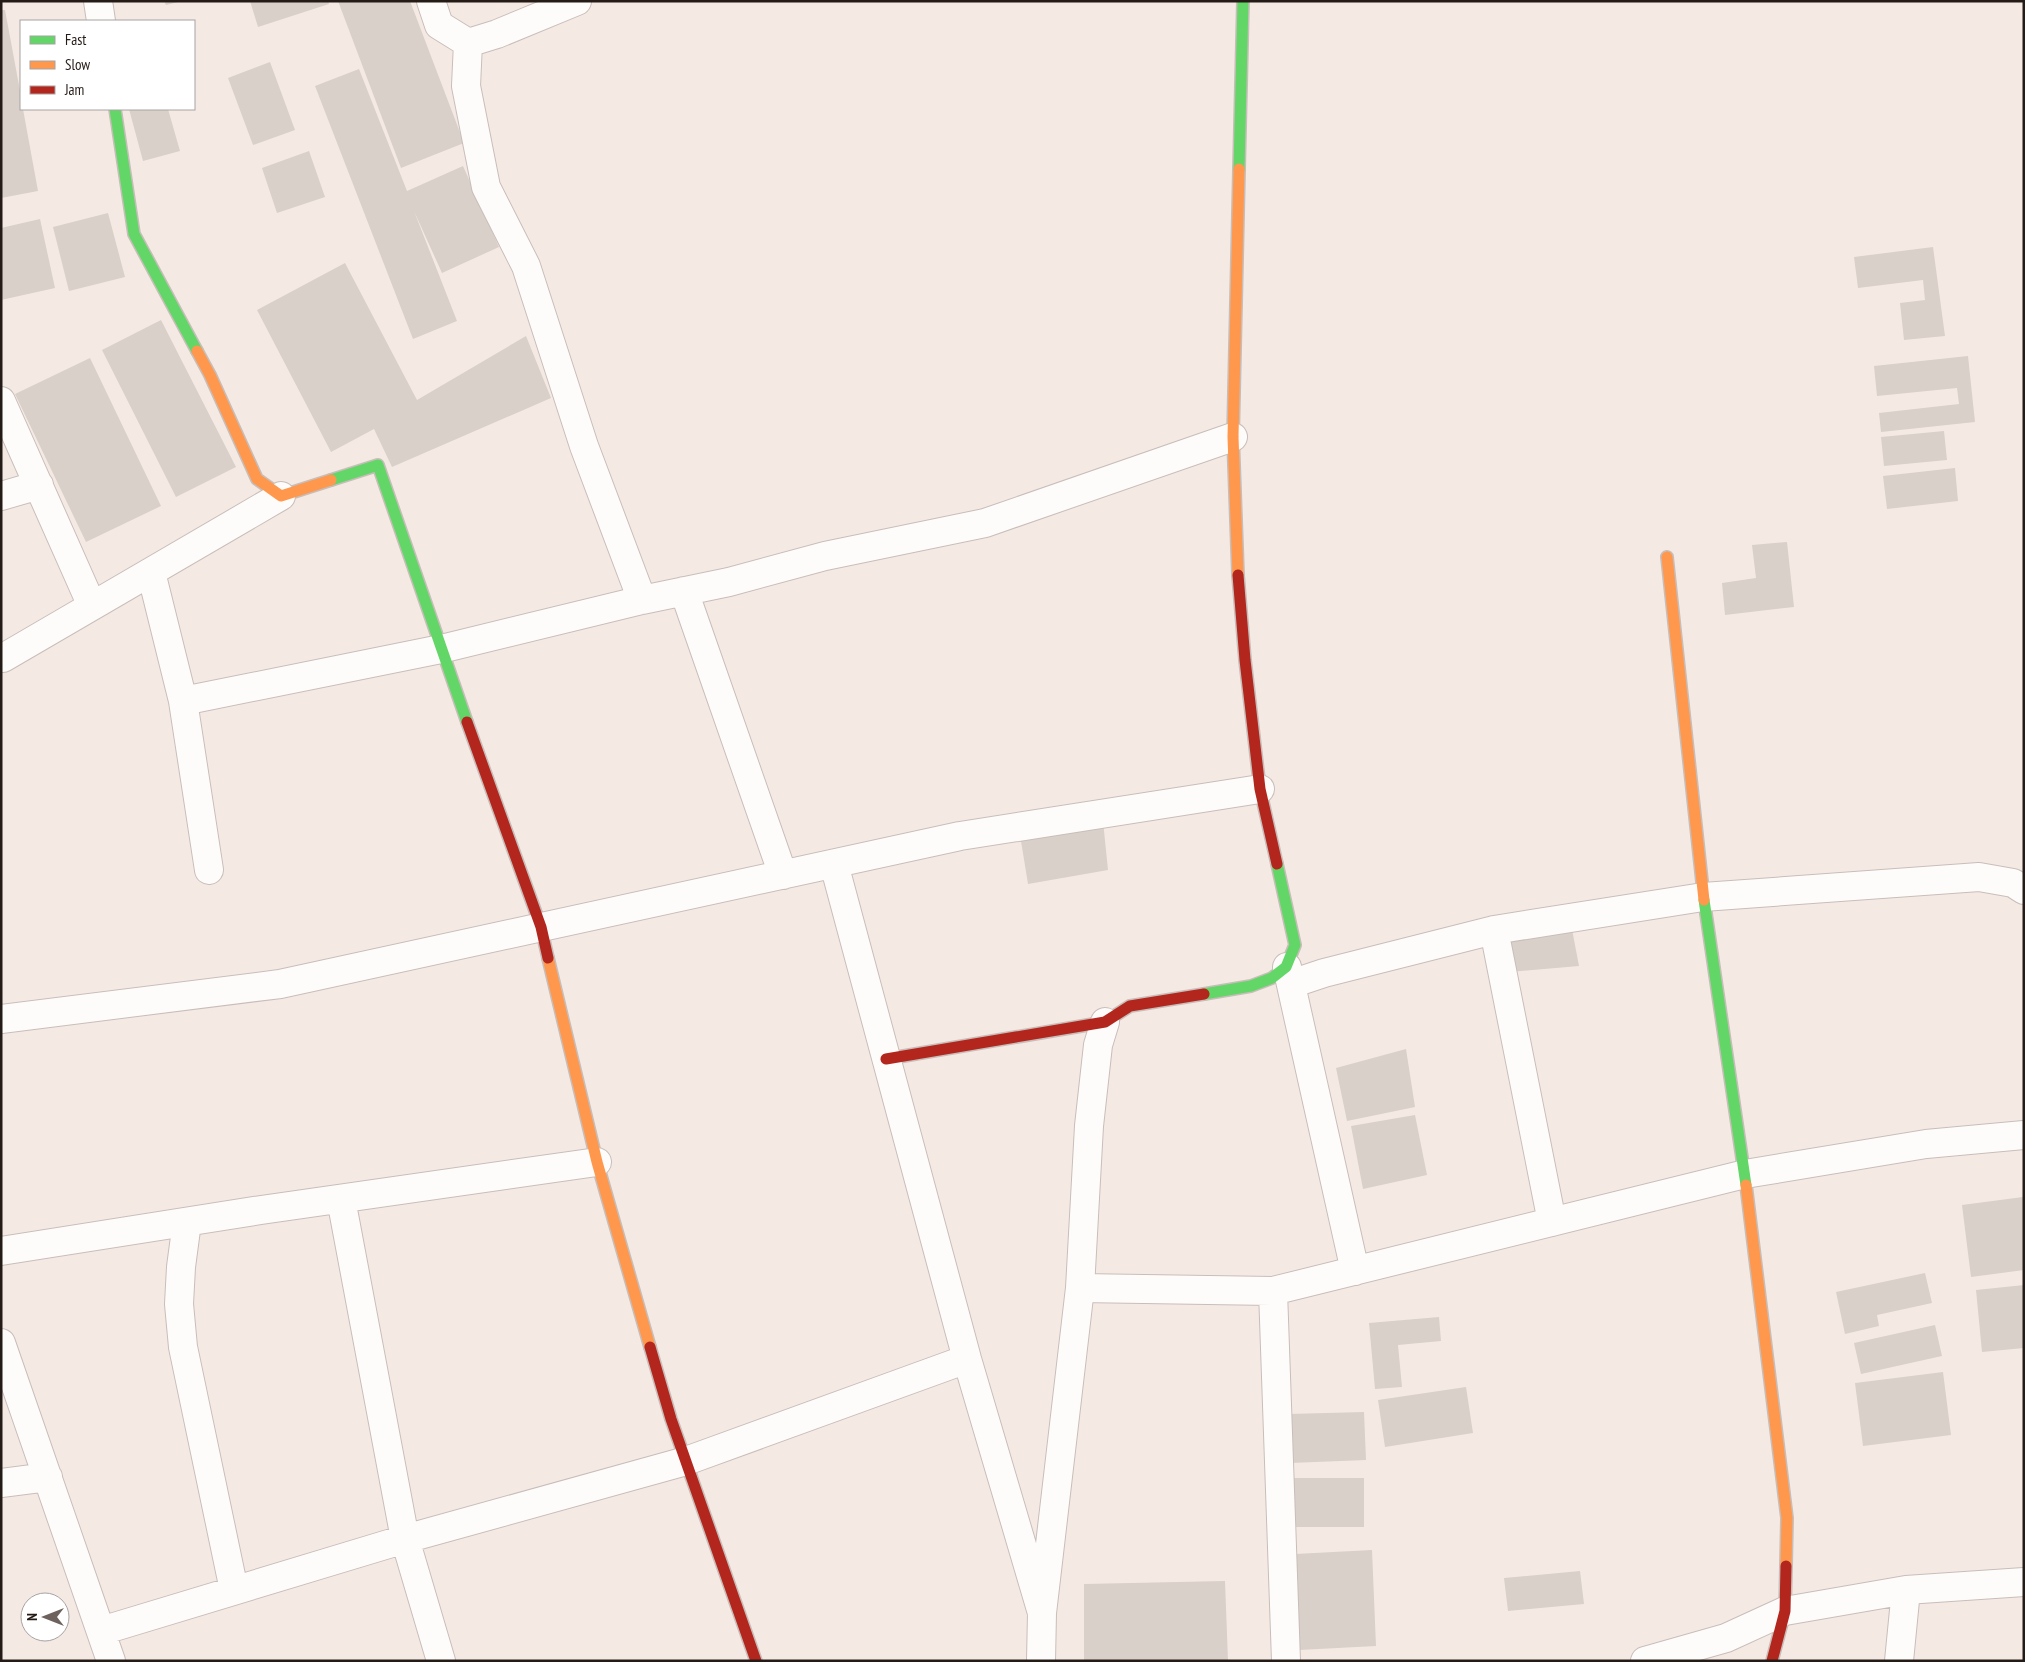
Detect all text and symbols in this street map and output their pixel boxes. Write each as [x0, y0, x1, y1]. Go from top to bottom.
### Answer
legend [20, 20, 195, 110]
text: Fast [65, 30, 86, 49]
text: Slow [65, 55, 90, 74]
text: Jam [64, 80, 84, 99]
north arrow [20, 1592, 70, 1642]
text: N [23, 1613, 41, 1621]

